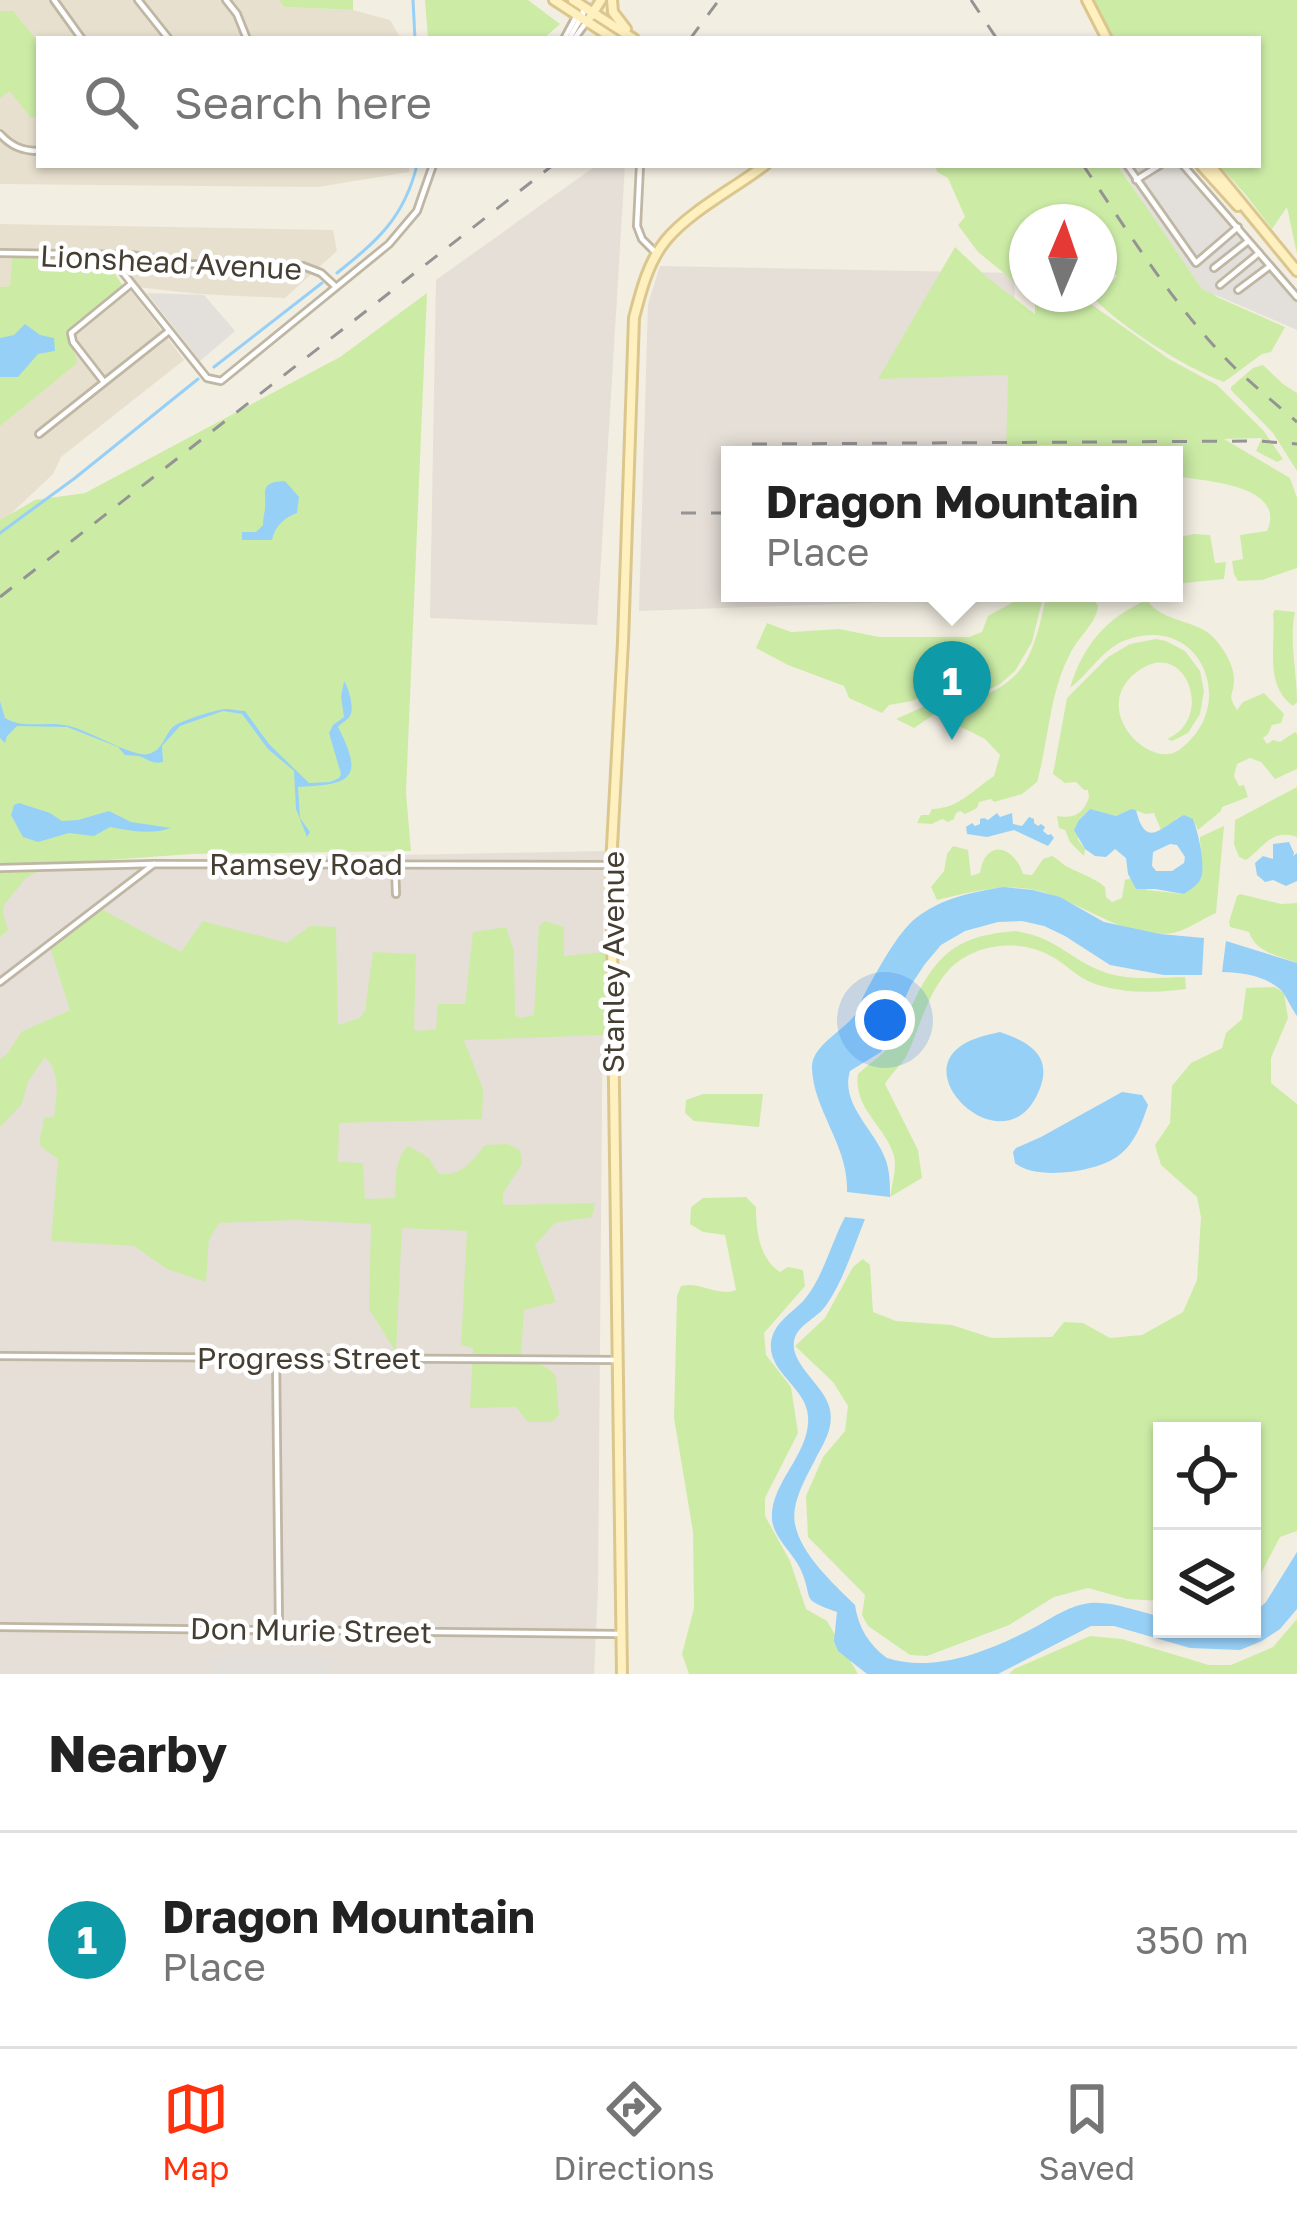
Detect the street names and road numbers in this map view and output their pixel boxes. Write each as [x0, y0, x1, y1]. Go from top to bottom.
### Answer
street label: Lionshead Avenue [39, 237, 303, 287]
street label: Ramsey Road [209, 846, 403, 882]
street label: Stanley Avenue [595, 851, 631, 1073]
street label: Progress Street [197, 1340, 421, 1376]
street label: Don Murie Street [190, 1610, 432, 1650]

